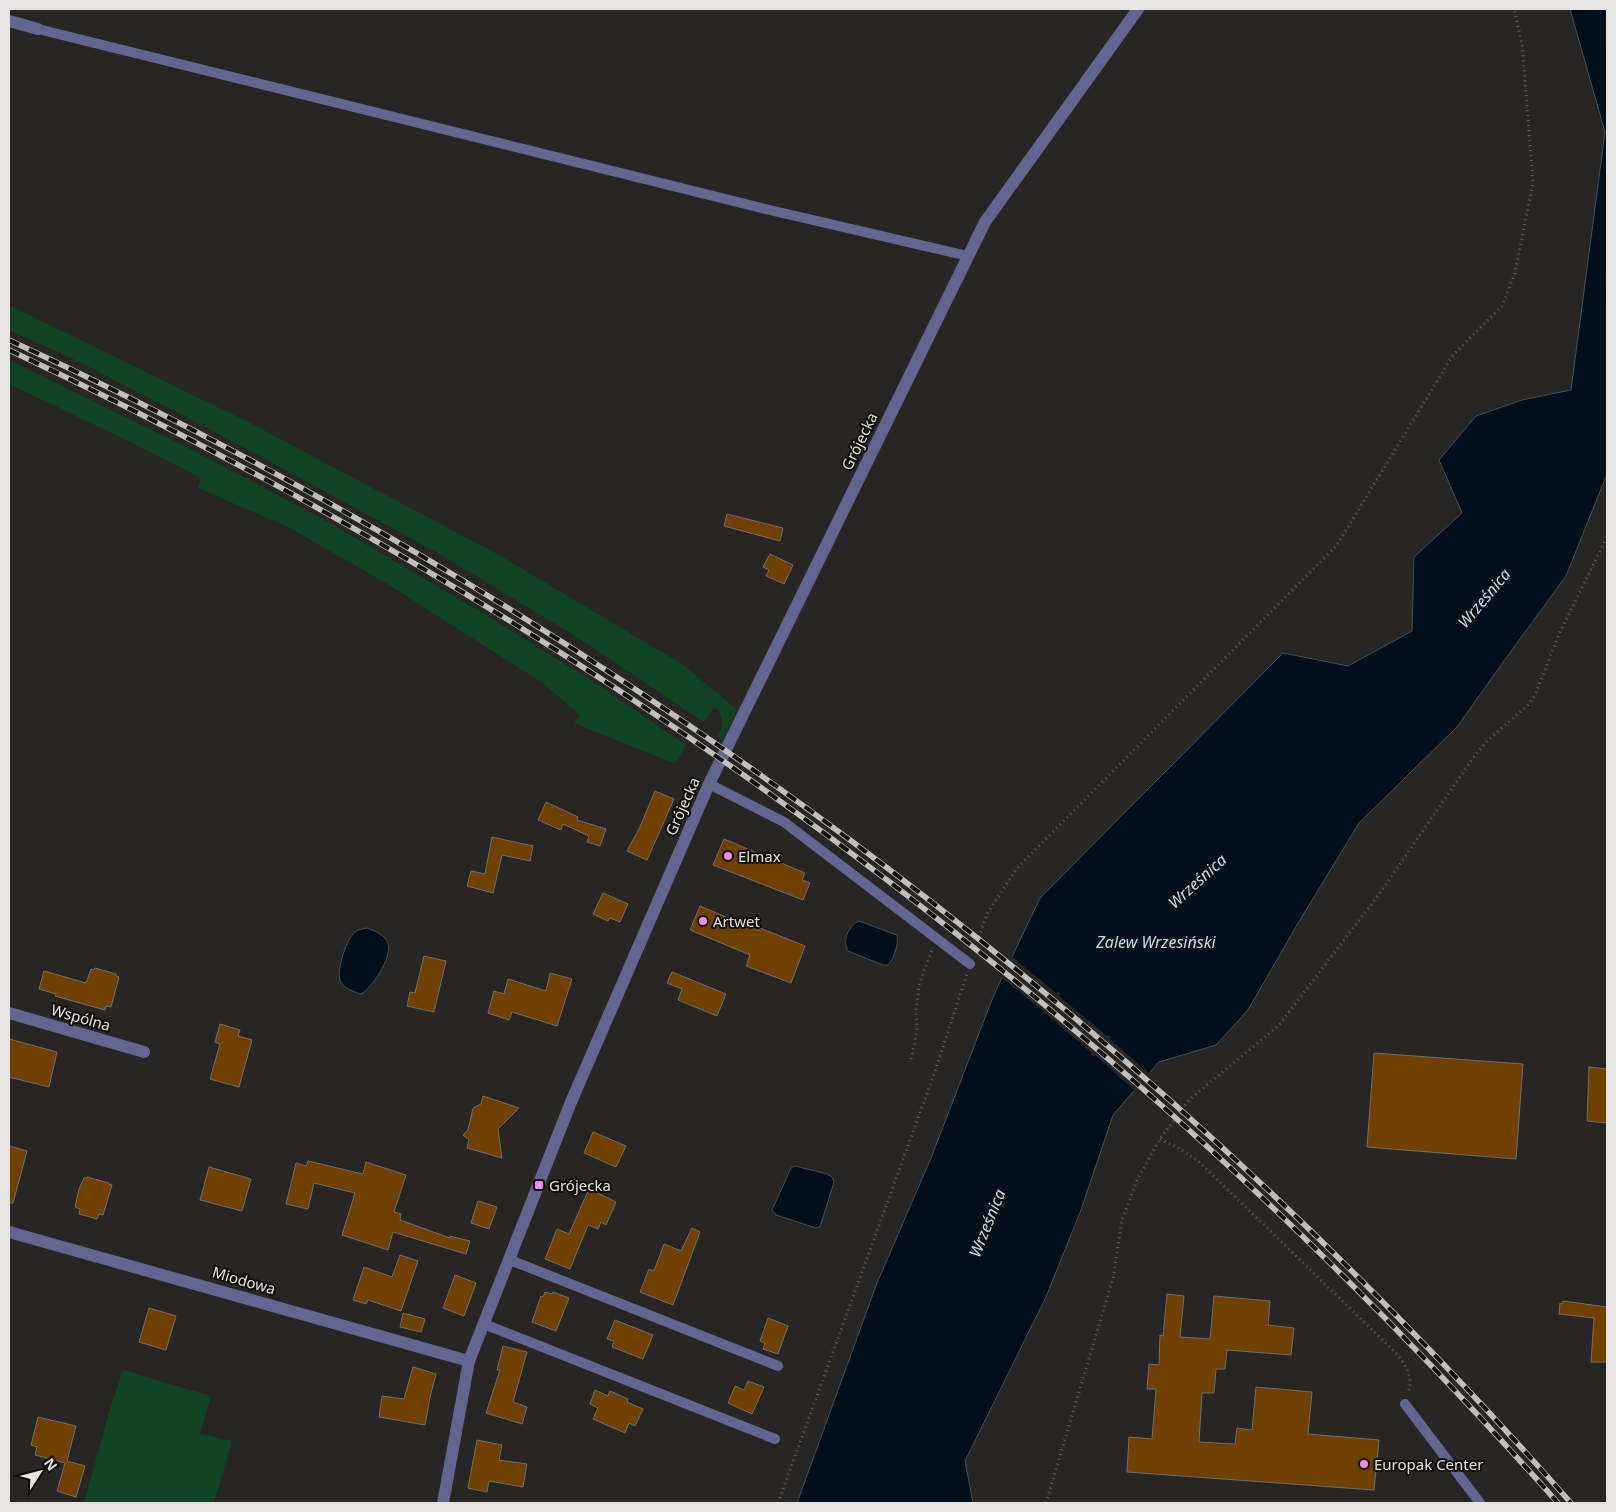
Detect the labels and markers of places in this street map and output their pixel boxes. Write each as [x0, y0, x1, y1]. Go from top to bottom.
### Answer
place label: Elmax [738, 846, 781, 866]
marker: Elmax [722, 850, 734, 862]
place label: Artwet [713, 911, 760, 931]
marker: Artwet [697, 915, 709, 927]
place label: Grójecka [549, 1175, 611, 1195]
marker: Grójecka [533, 1179, 545, 1191]
place label: Europak Center [1374, 1454, 1483, 1474]
marker: Europak Center [1358, 1458, 1370, 1470]

